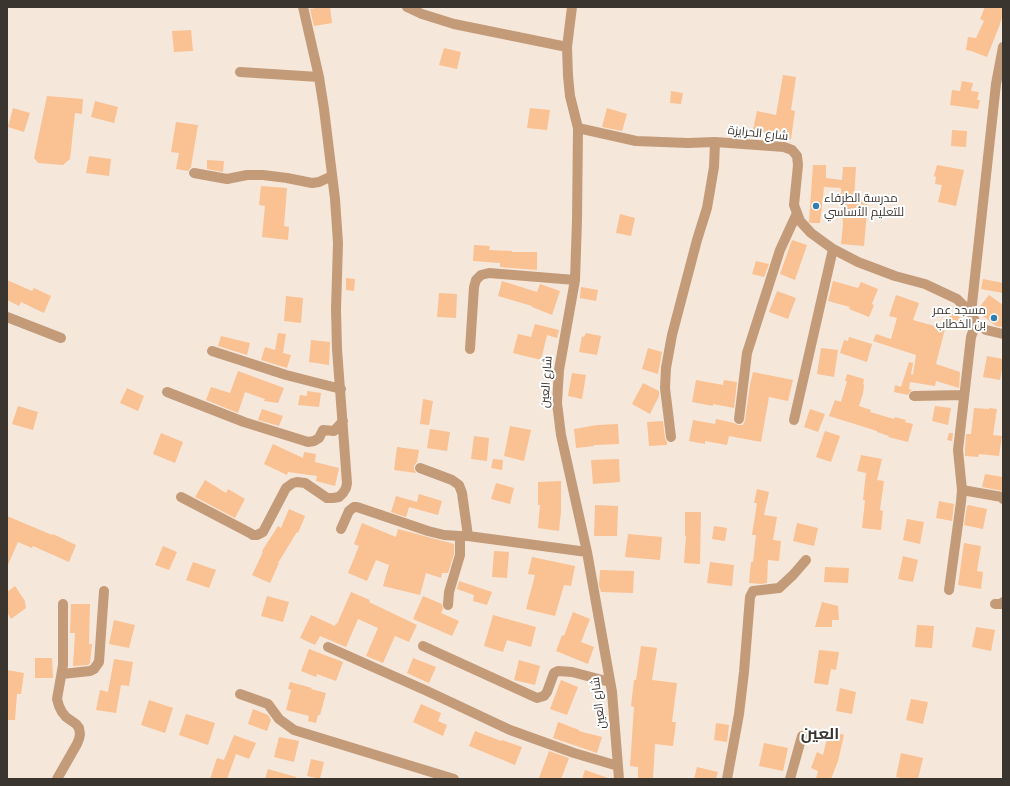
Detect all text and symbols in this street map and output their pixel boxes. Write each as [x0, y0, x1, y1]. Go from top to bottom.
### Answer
street label: شارع الحرايزة [727, 124, 789, 144]
place label: مدرسة الطرفاء للتعليم الأساسي [824, 192, 904, 220]
marker: مدرسة الطرفاء للتعليم الأساسي [811, 201, 821, 211]
place label: مسجد عمر بن الخطاب [933, 304, 986, 332]
marker: مسجد عمر بن الخطاب [989, 313, 999, 323]
street label: شارع العين [538, 355, 556, 409]
street label: شارع العين [589, 676, 609, 730]
district label: العين [801, 725, 839, 745]

